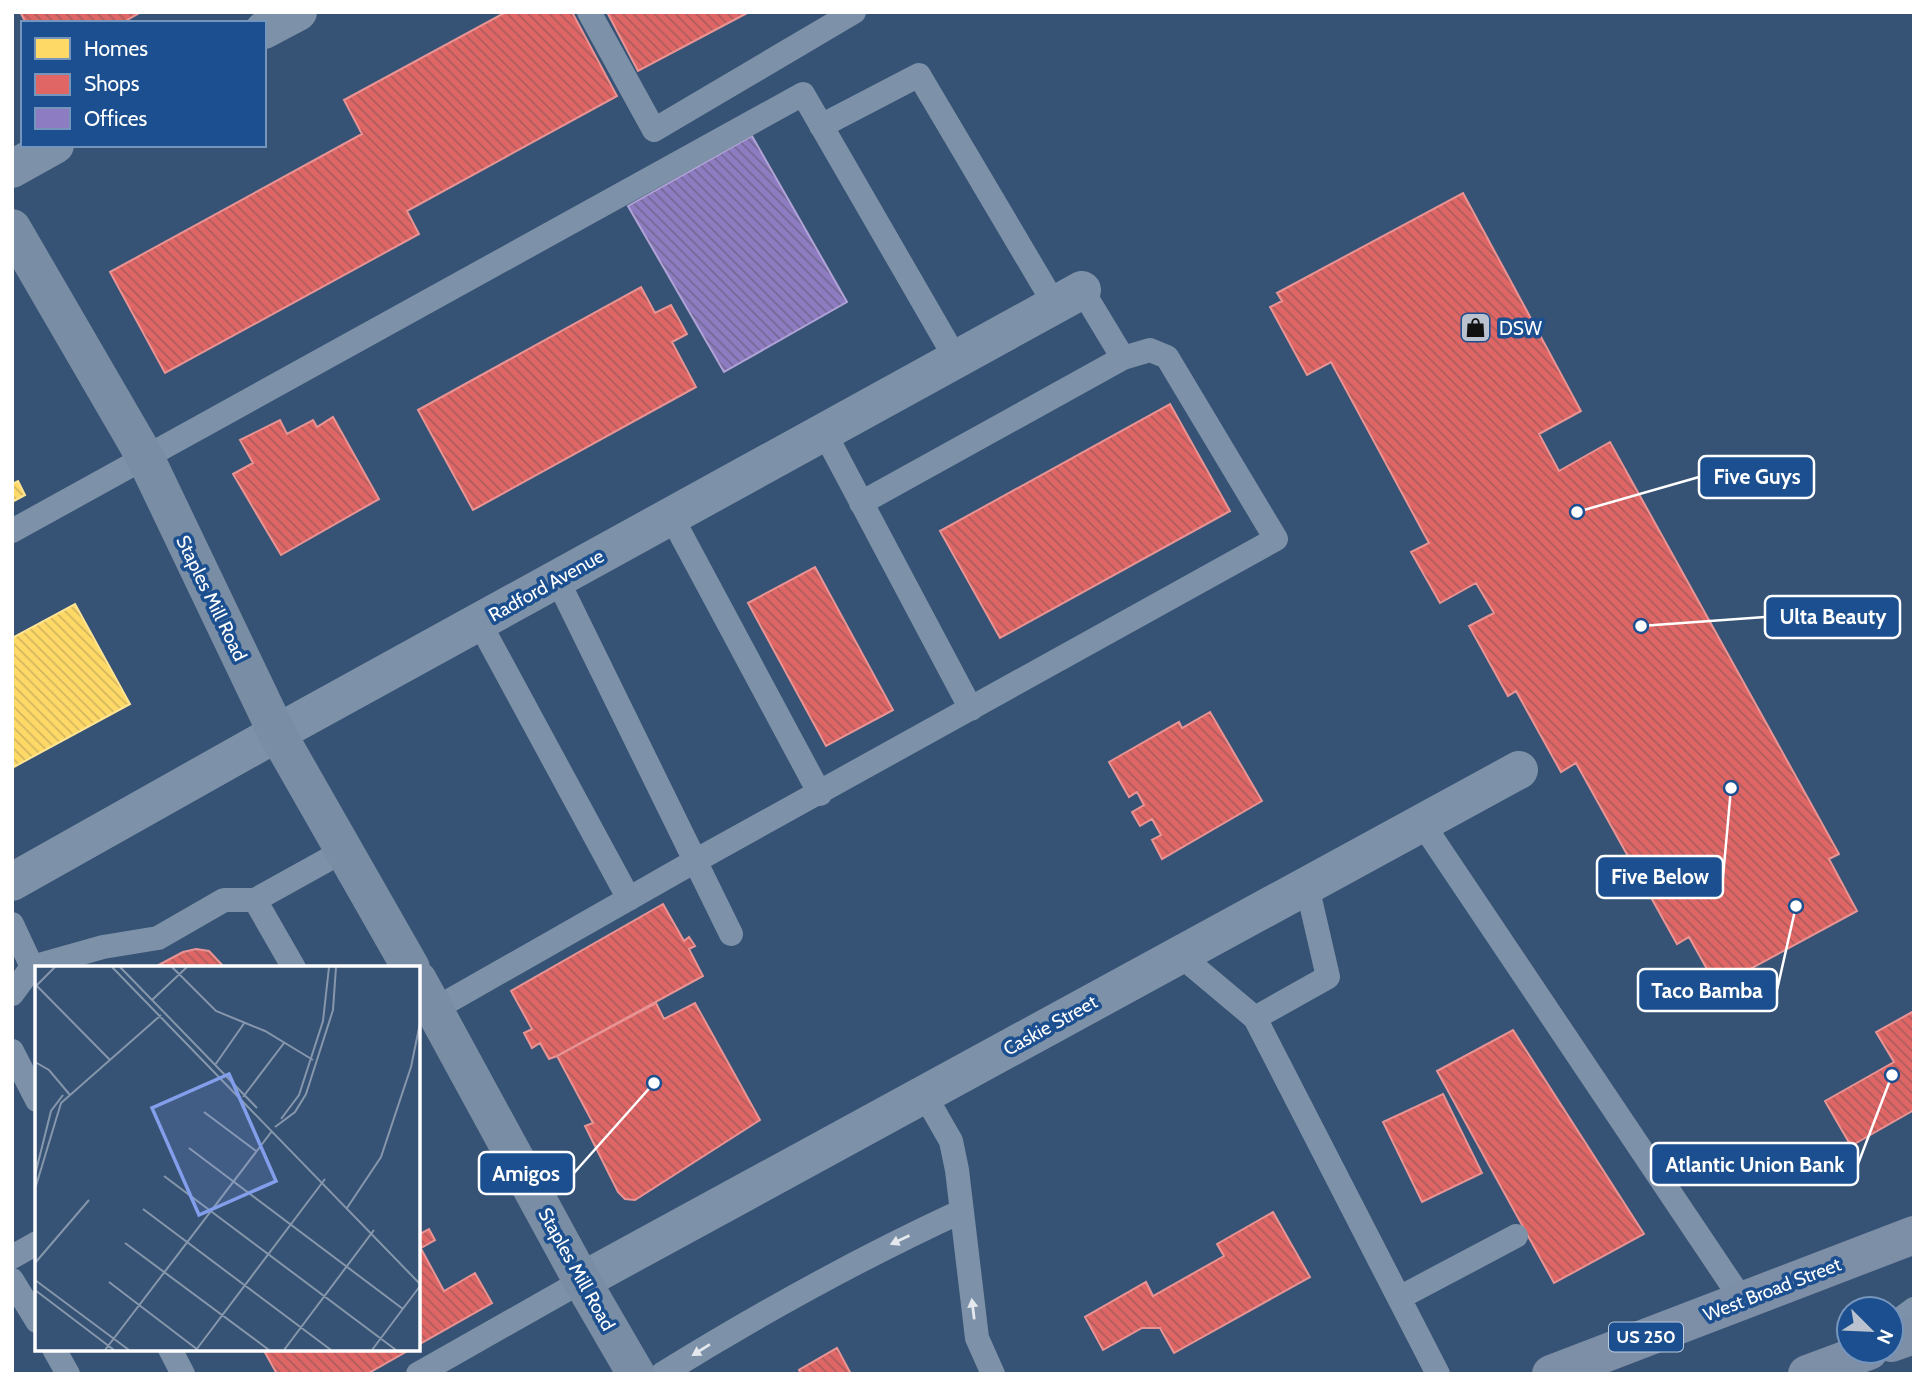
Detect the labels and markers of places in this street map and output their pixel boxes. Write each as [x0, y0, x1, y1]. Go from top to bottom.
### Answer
shop icon: DSW [1459, 311, 1493, 345]
place label: DSW [1499, 317, 1542, 340]
callout: Five Guys [1699, 456, 1814, 498]
callout: Ulta Beauty [1765, 596, 1900, 638]
callout: Five Below [1597, 856, 1723, 898]
callout: Taco Bamba [1638, 969, 1777, 1011]
callout: Atlantic Union Bank [1651, 1143, 1858, 1185]
callout: Amigos [479, 1152, 574, 1194]

